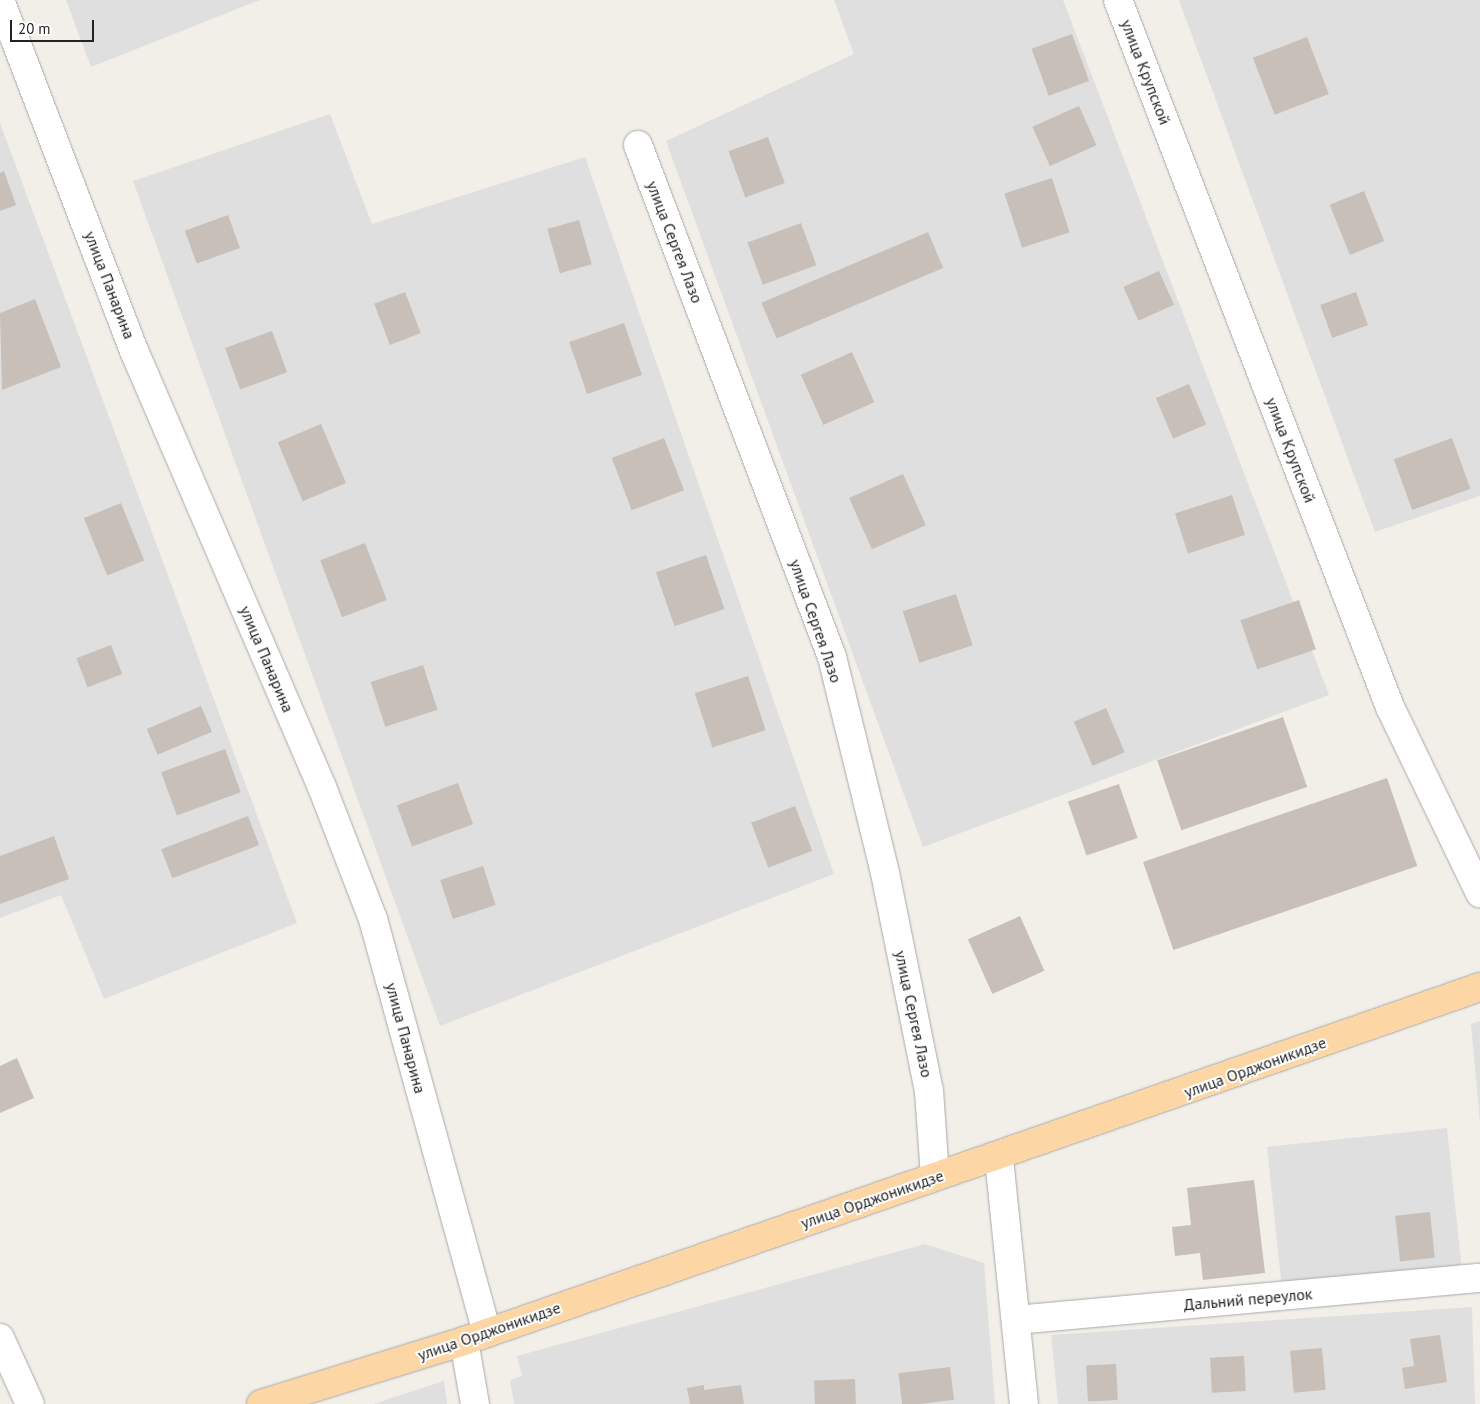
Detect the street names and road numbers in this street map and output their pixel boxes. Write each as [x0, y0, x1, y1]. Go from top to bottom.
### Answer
street label: улица Крупской [1117, 17, 1175, 127]
street label: улица Сергея Лазо [643, 178, 707, 306]
street label: улица Панарина [81, 228, 139, 342]
street label: улица Крупской [1262, 395, 1320, 505]
street label: улица Сергея Лазо [786, 557, 846, 685]
street label: улица Панарина [236, 603, 298, 715]
street label: улица Сергея Лазо [891, 949, 937, 1079]
street label: улица Панарина [382, 980, 430, 1096]
street label: улица Орджоникидзе [1181, 1032, 1329, 1102]
street label: улица Орджоникидзе [798, 1166, 946, 1232]
street label: Дальний переулок [1183, 1284, 1313, 1314]
street label: улица Орджоникидзе [415, 1298, 563, 1364]

